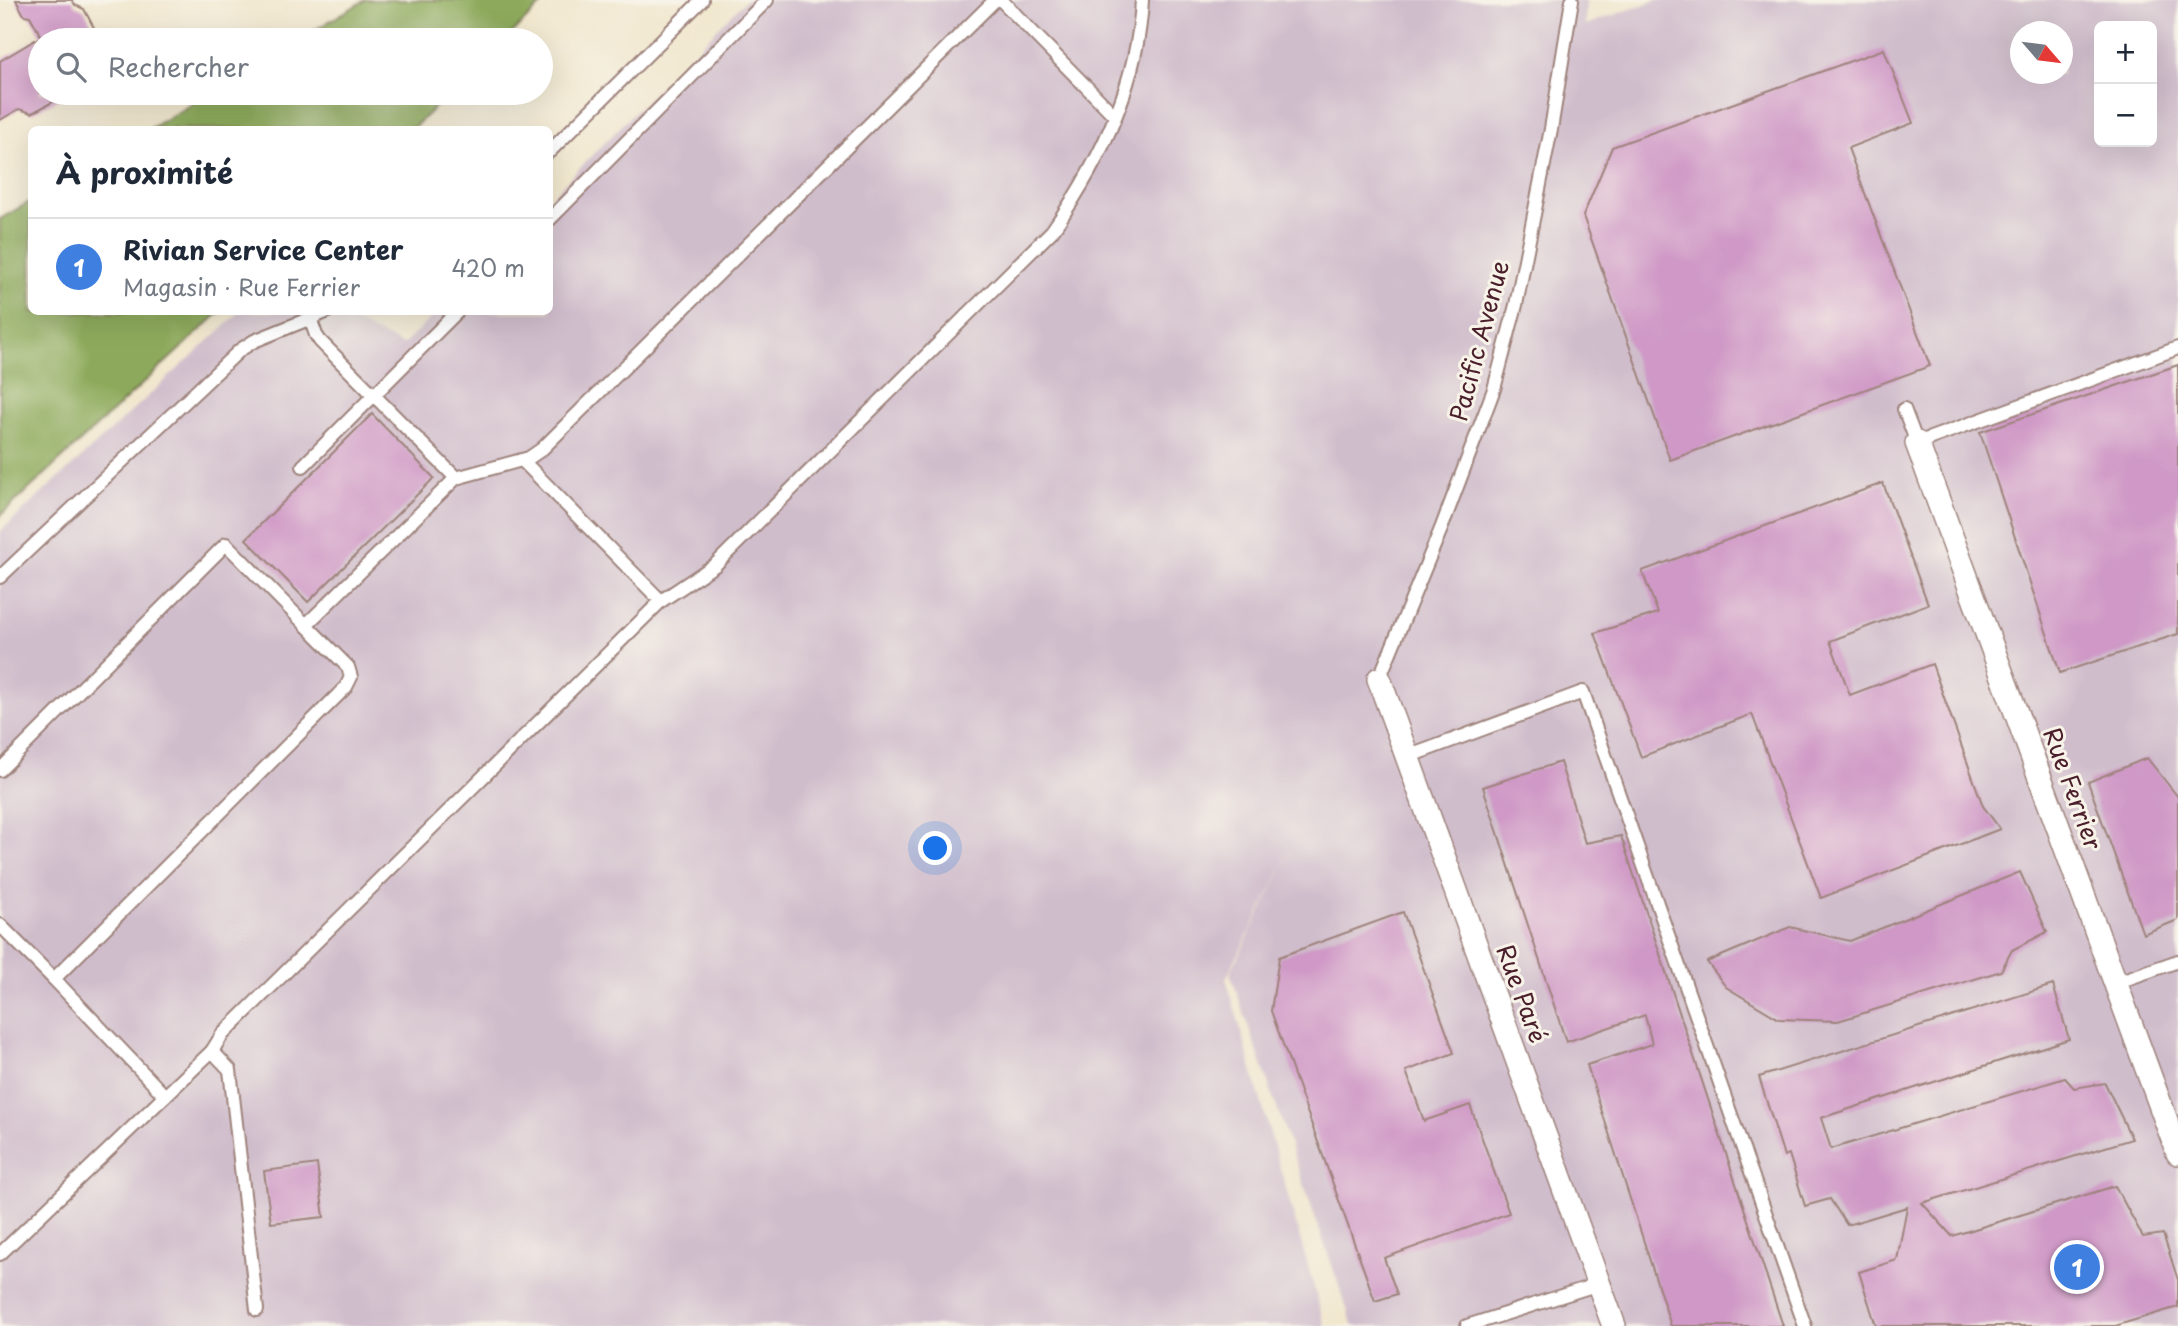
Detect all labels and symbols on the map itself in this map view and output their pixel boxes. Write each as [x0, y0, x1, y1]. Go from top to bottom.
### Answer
north arrow [2010, 21, 2073, 84]
street label: Pacific Avenue [1439, 256, 1517, 425]
street label: Rue Ferrier [2035, 722, 2113, 854]
your location [918, 831, 952, 865]
street label: Rue Paré [1488, 939, 1557, 1047]
pin: 1 [2054, 1241, 2100, 1293]

